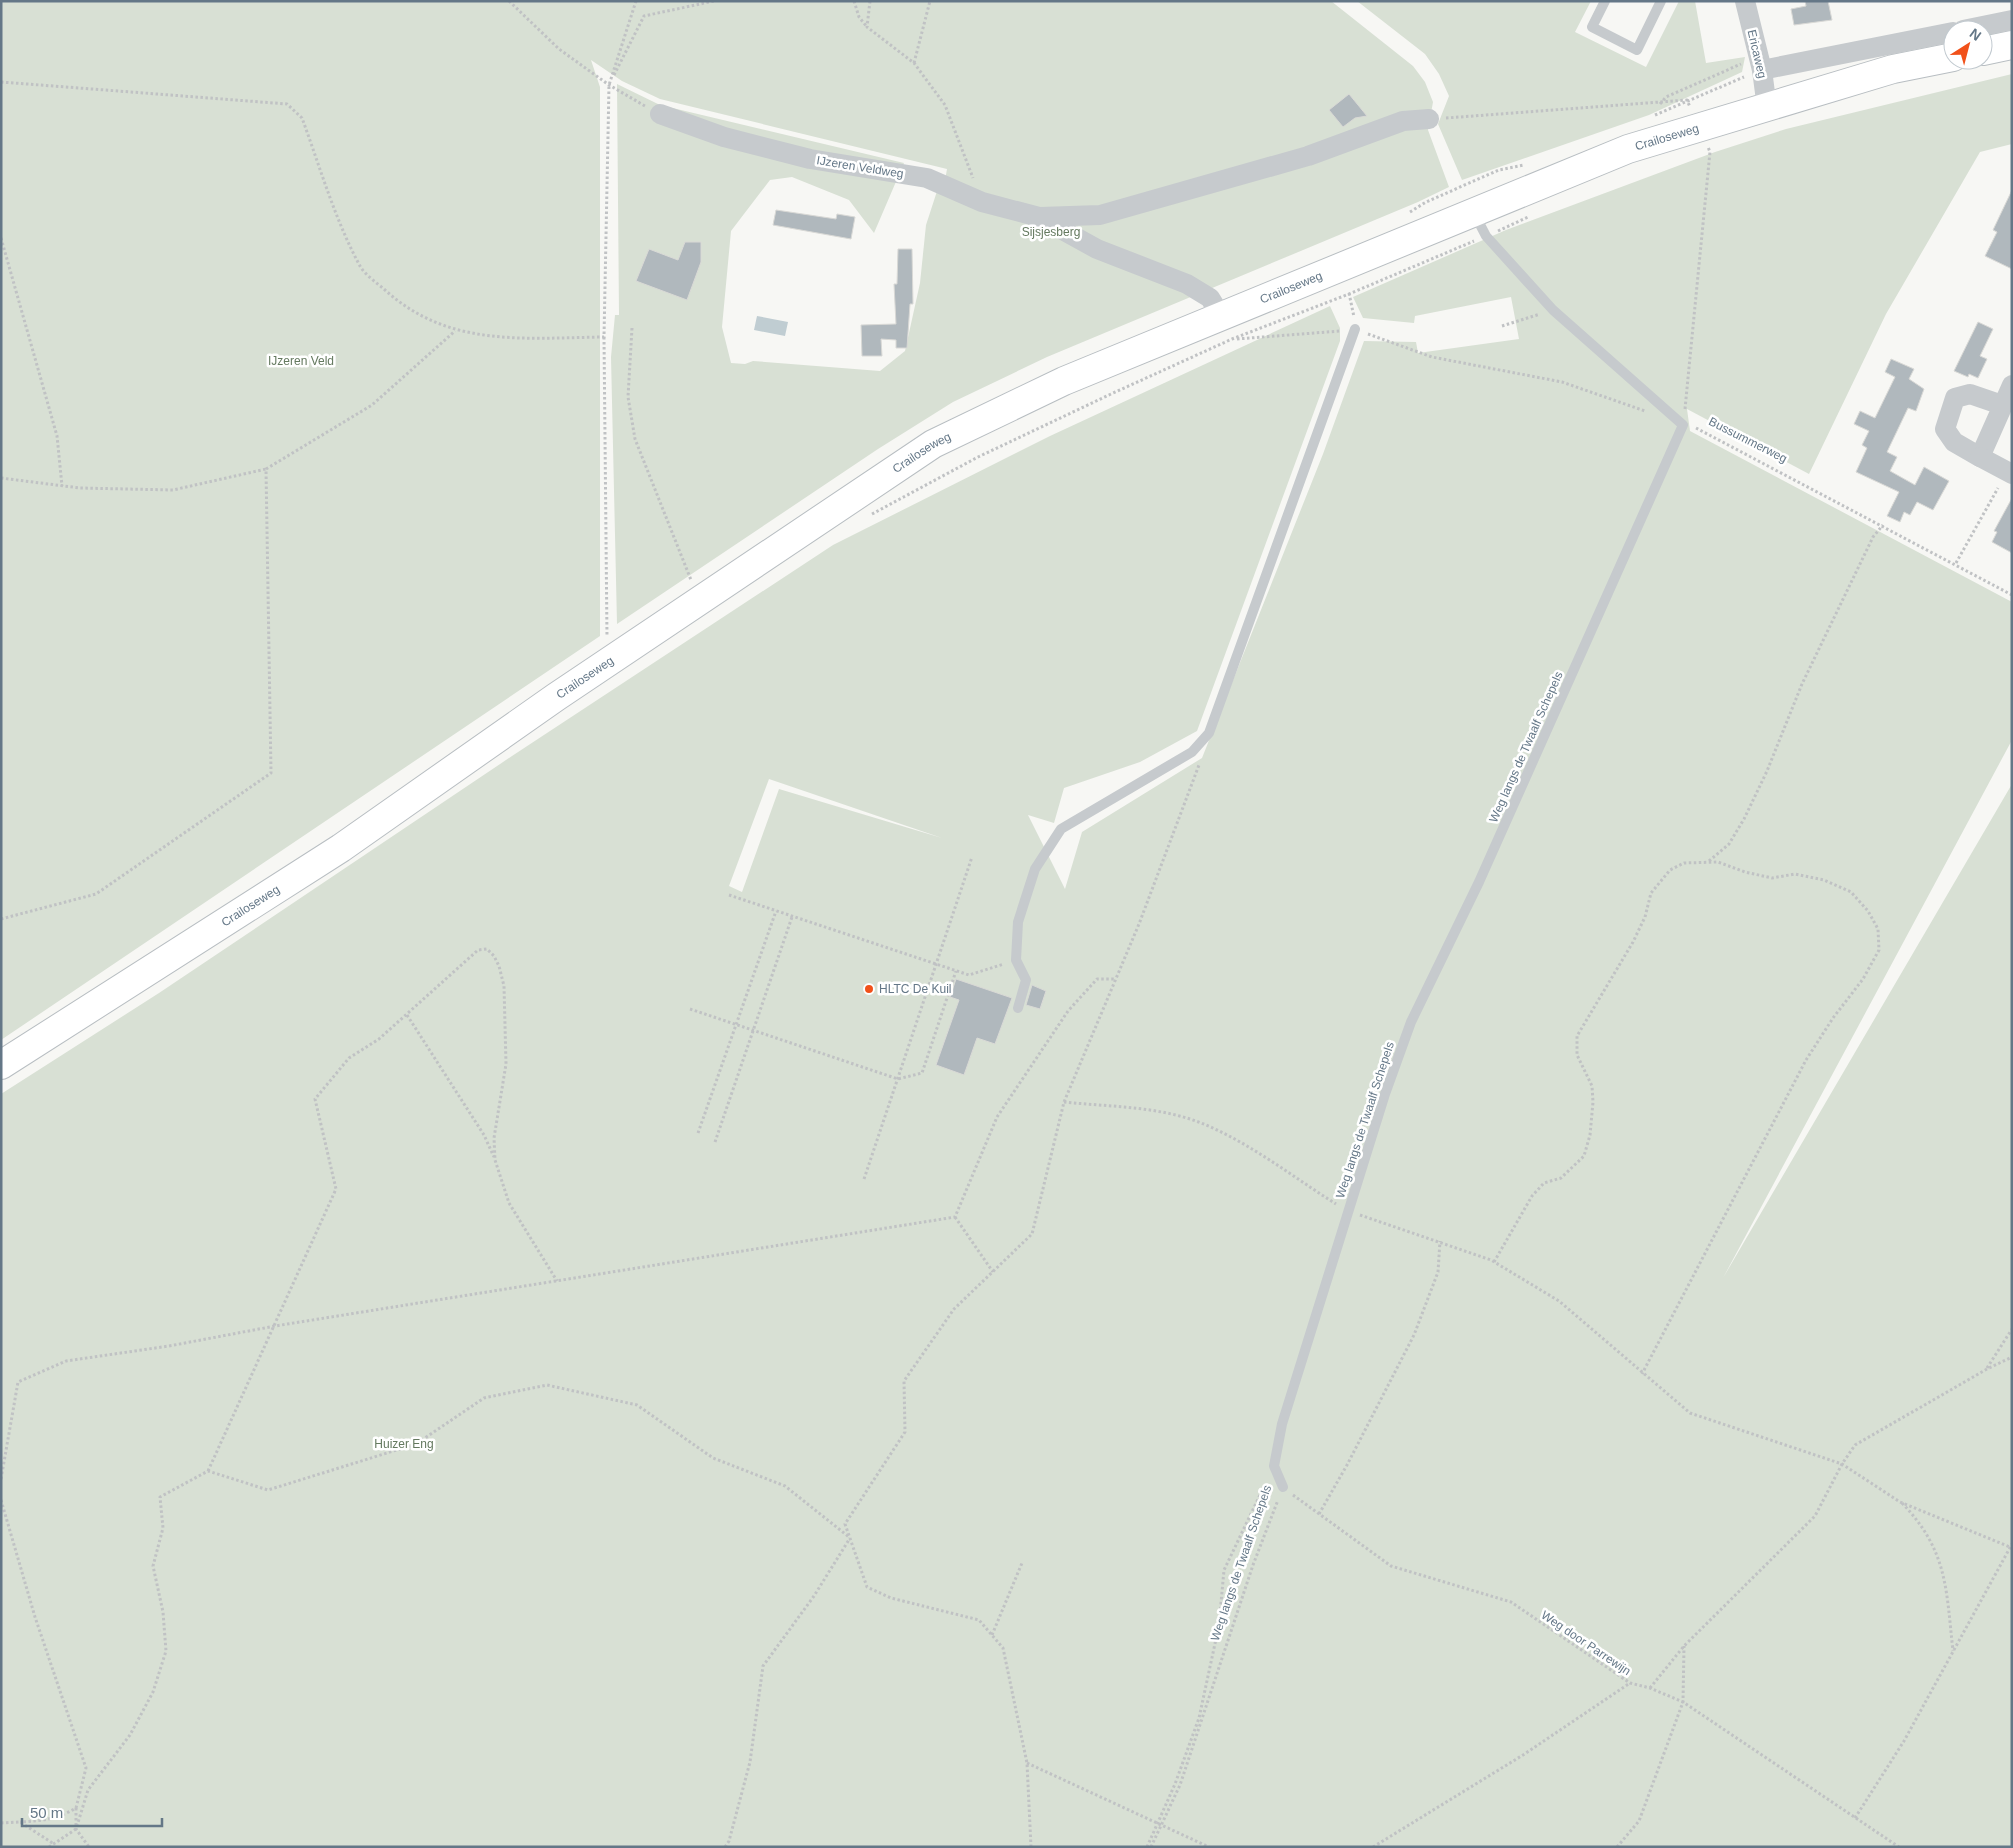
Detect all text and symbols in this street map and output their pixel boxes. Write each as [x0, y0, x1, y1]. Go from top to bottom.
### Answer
north arrow [1943, 20, 1993, 70]
text: N [1967, 25, 1984, 44]
street label: Ericaweg [1745, 28, 1769, 80]
street label: Crailoseweg [1633, 121, 1701, 153]
street label: IJzeren Veldweg [815, 153, 905, 181]
park label: Sijsjesberg [1022, 225, 1080, 239]
street label: Crailoseweg [1258, 269, 1324, 307]
park label: IJzeren Veld [268, 354, 334, 368]
street label: Bussummerweg [1706, 414, 1790, 466]
street label: Crailoseweg [890, 429, 953, 476]
street label: Crailoseweg [554, 653, 616, 702]
street label: Weg langs de Twaalf Schepels [1486, 669, 1566, 825]
street label: Crailoseweg [219, 882, 282, 929]
place label: HLTC De Kuil [879, 982, 951, 996]
marker: HLTC De Kuil [863, 983, 875, 995]
street label: Weg langs de Twaalf Schepels [1333, 1040, 1397, 1200]
park label: Huizer Eng [374, 1437, 434, 1451]
street label: Weg langs de Twaalf Schepels [1208, 1483, 1274, 1643]
street label: Weg door Parrewijn [1538, 1608, 1634, 1678]
scale bar [22, 1796, 162, 1828]
text: 50 m [30, 1804, 63, 1821]

